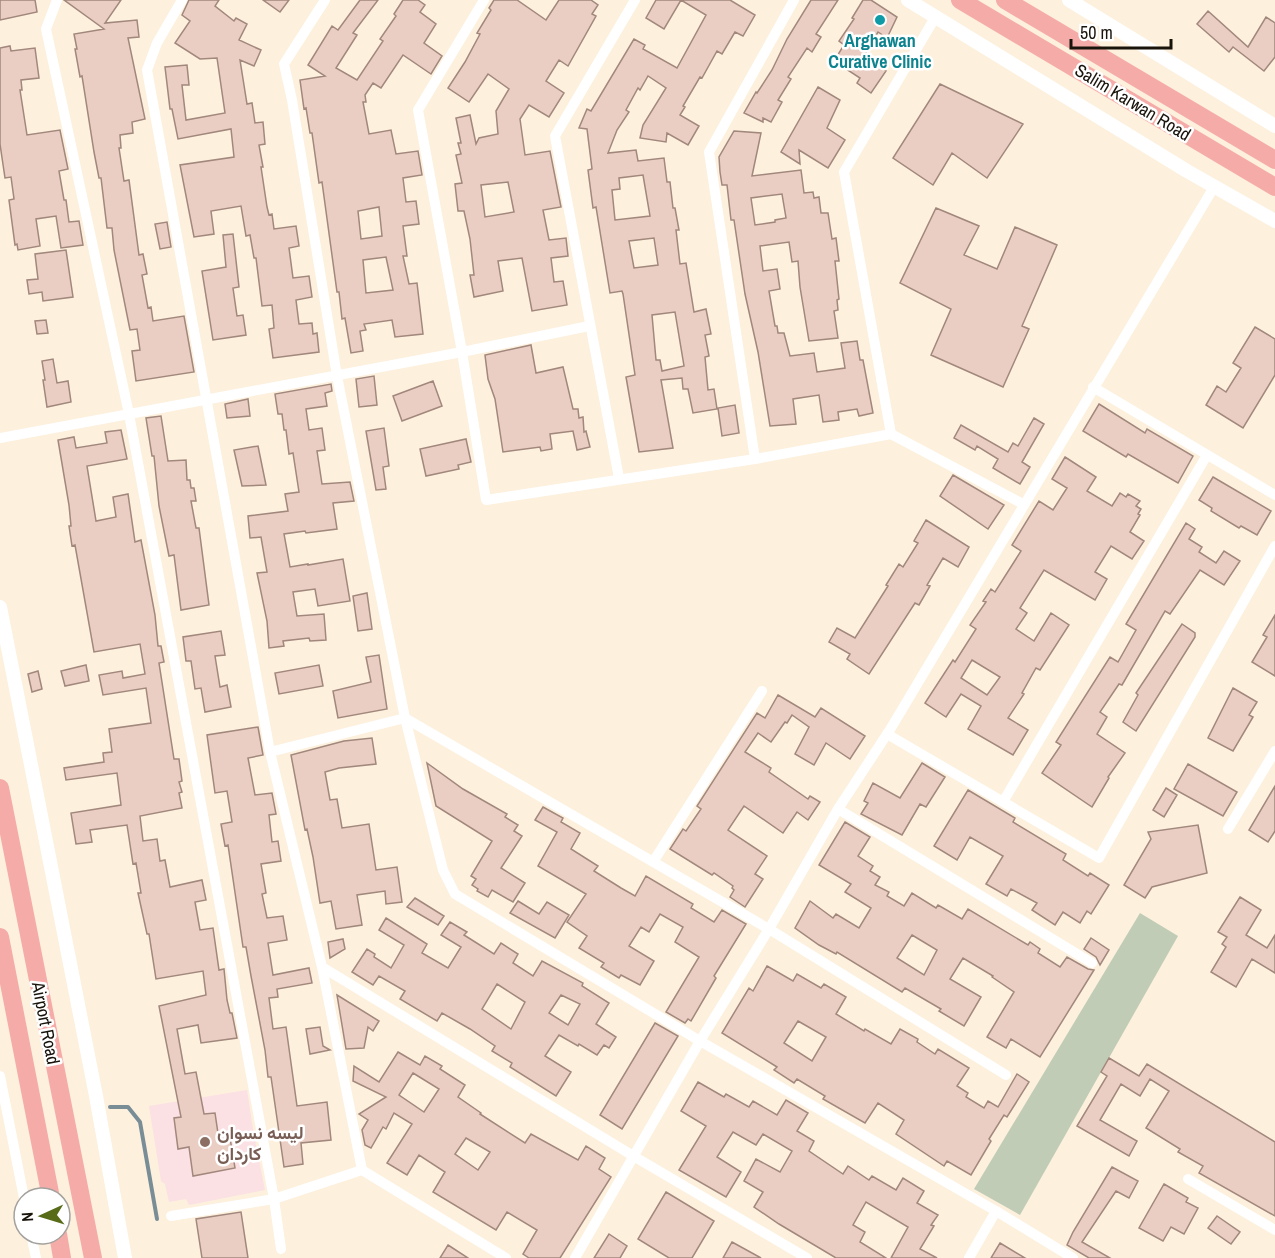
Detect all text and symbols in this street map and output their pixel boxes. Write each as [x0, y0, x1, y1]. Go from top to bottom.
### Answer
scale bar [1071, 12, 1172, 50]
marker: Arghawan Curative Clinic [873, 13, 887, 27]
text: 50 m [1080, 20, 1113, 45]
place label: Arghawan Curative Clinic [828, 28, 932, 74]
street label: Salim Karwan Road [1070, 57, 1196, 147]
street label: Airport Road [26, 979, 66, 1066]
place label: لیسه نسوان کاردان [217, 1120, 304, 1166]
marker: لیسه نسوان کاردان [198, 1135, 212, 1149]
north arrow [12, 1186, 72, 1246]
text: N [16, 1212, 38, 1223]

